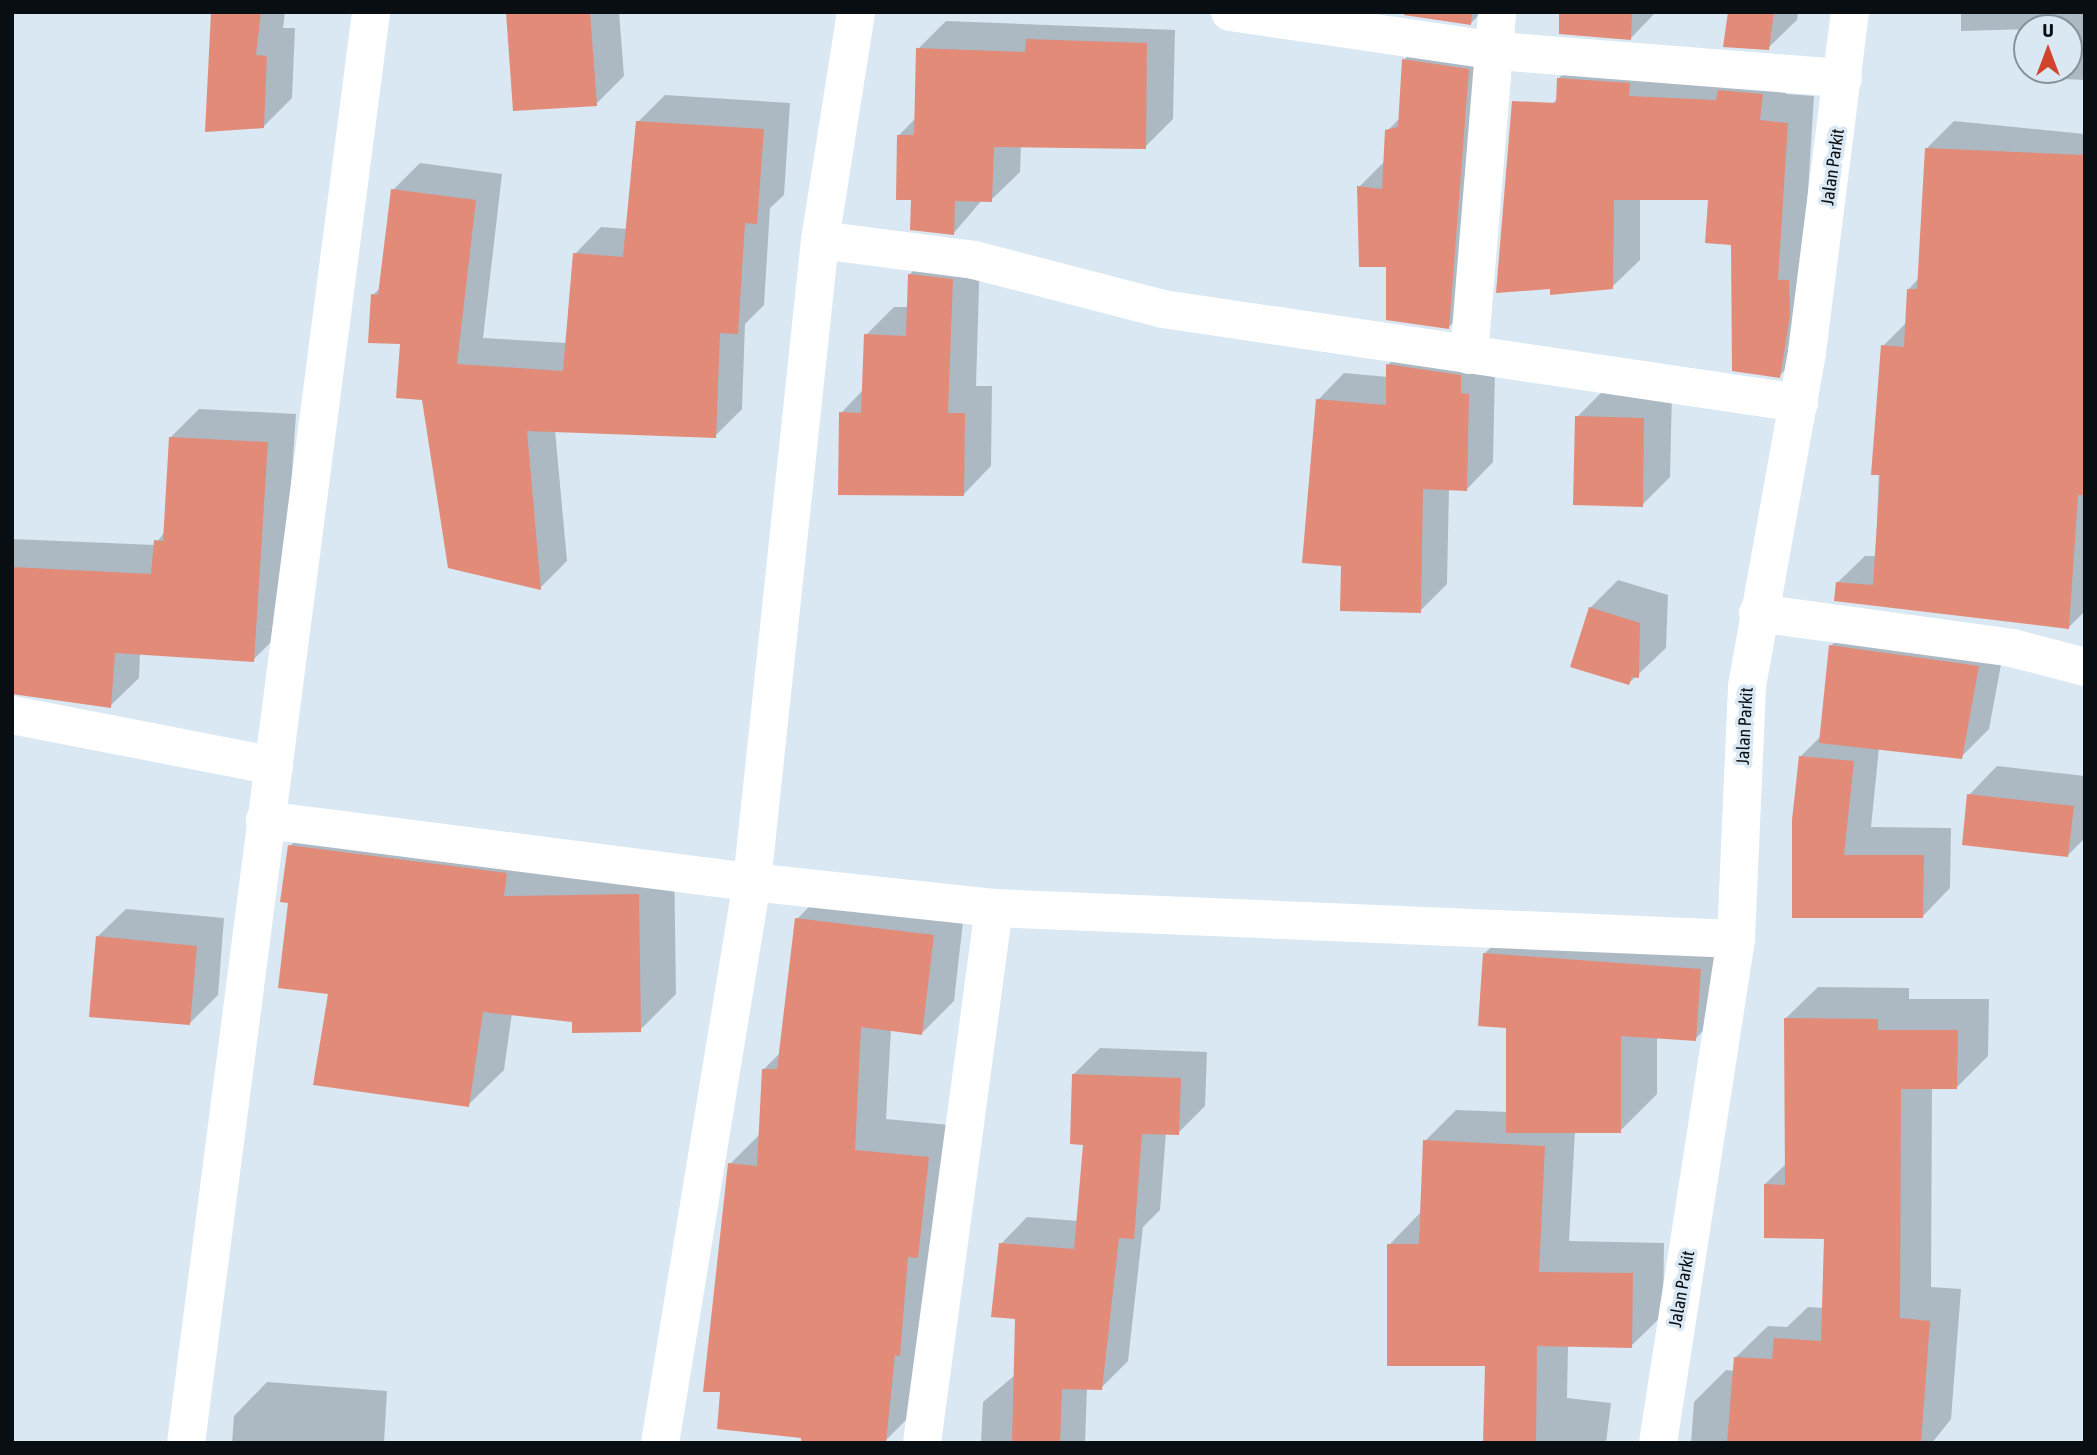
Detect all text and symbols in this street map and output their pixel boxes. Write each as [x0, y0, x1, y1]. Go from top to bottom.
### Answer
north arrow [2013, 14, 2083, 84]
text: U [2042, 19, 2054, 41]
street label: Jalan Parkit [1817, 127, 1849, 207]
street label: Jalan Parkit [1732, 687, 1758, 765]
street label: Jalan Parkit [1665, 1249, 1699, 1329]

